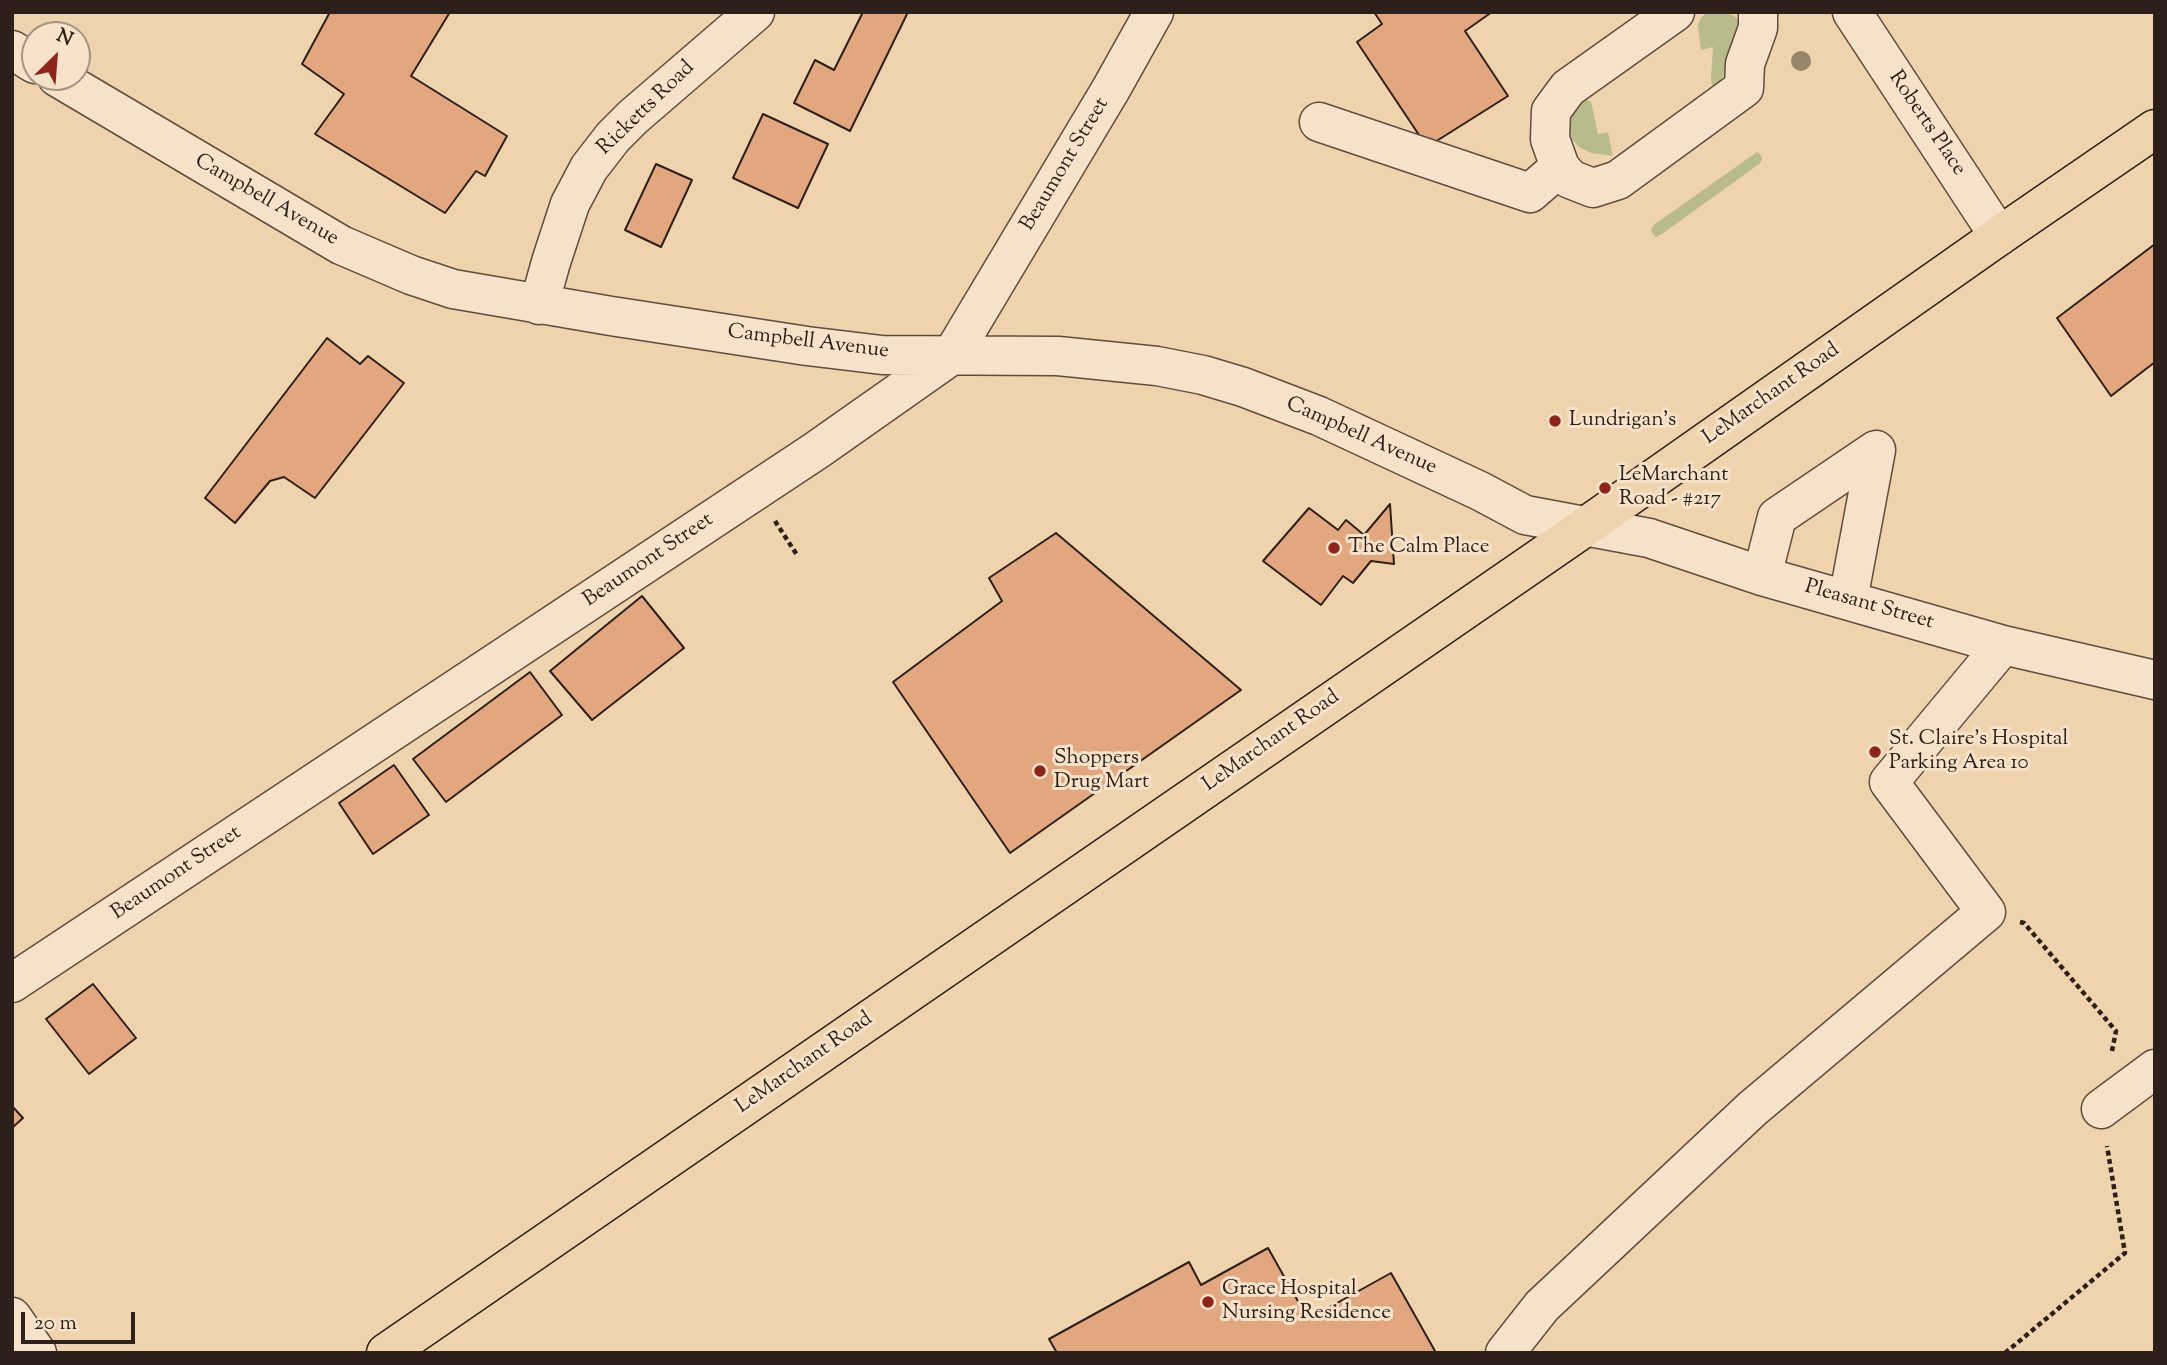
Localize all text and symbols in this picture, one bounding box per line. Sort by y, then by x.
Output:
north arrow [21,21,91,91]
text: N [52,23,77,54]
street label: Ricketts Road [593,56,701,162]
street label: Roberts Place [1882,67,1970,181]
street label: Beaumont Street [1016,94,1116,236]
street label: Campbell Avenue [189,149,343,253]
street label: Campbell Avenue [726,321,890,365]
street label: LeMarchant Road [1699,338,1845,452]
street label: Campbell Avenue [1282,392,1440,482]
place label: Lundrigan's [1569,408,1676,434]
marker: Lundrigan's [1547,413,1563,429]
place label: LeMarchant Road - #217 [1619,463,1728,513]
marker: LeMarchant Road - #217 [1597,480,1613,496]
street label: Beaumont Street [579,508,719,614]
place label: The Calm Place [1348,535,1490,561]
marker: The Calm Place [1326,540,1342,556]
street label: Pleasant Street [1802,576,1936,636]
street label: LeMarchant Road [1199,685,1345,799]
place label: St. Claire's Hospital Parking Area 10 [1889,727,2068,777]
marker: St. Claire's Hospital Parking Area 10 [1867,744,1883,760]
place label: Shoppers Drug Mart [1054,746,1149,796]
marker: Shoppers Drug Mart [1032,763,1048,779]
street label: Beaumont Street [107,821,247,927]
street label: LeMarchant Road [732,1007,878,1121]
place label: Grace Hospital Nursing Residence [1222,1277,1391,1327]
marker: Grace Hospital Nursing Residence [1200,1294,1216,1310]
scale bar [24,1298,138,1342]
text: 20 m [34,1309,77,1339]

